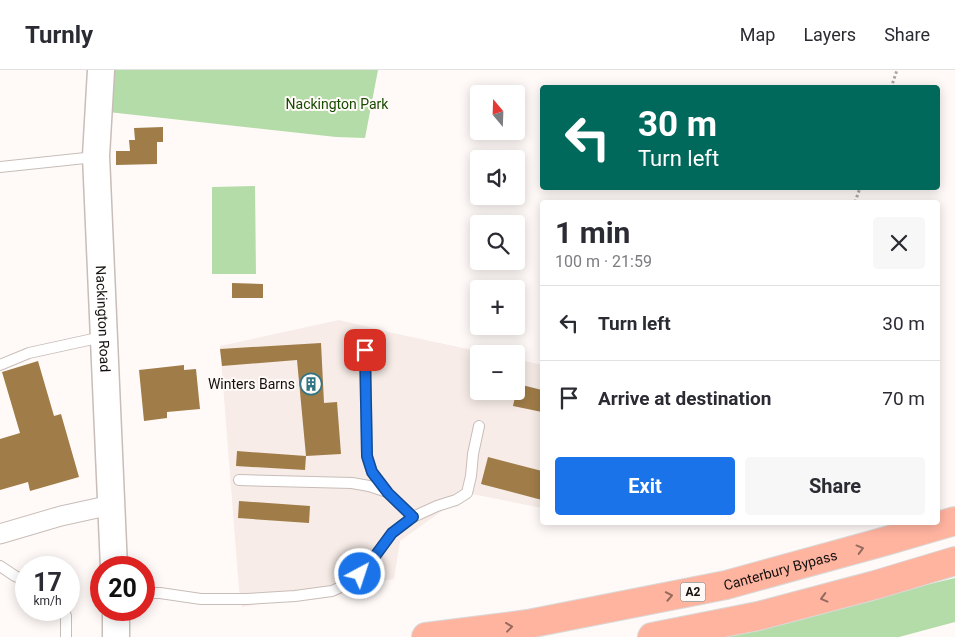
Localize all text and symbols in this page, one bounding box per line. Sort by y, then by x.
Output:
text: Turnly [25,21,93,49]
text: Map [740,24,775,45]
text: Layers [803,24,856,45]
text: Share [884,24,930,45]
north arrow [470,85,525,140]
map controls [470,85,525,400]
park label: Nackington Park [286,96,389,112]
text: 30 m [638,104,717,145]
icon: left [555,105,620,170]
text: Turn left [638,146,719,171]
button: sound [470,150,525,205]
button: search [470,215,525,270]
text: 1 min [555,215,630,250]
button: close [873,217,925,269]
text: 100 m · 21:59 [555,252,652,271]
street label: Nackington Road [93,265,113,372]
button: + [470,280,525,335]
icon: left [555,309,583,337]
text: Turn left [598,312,671,335]
text: 30 m [882,312,925,335]
pin [344,329,386,371]
icon: arrive [351,336,379,364]
button: − [470,345,525,400]
building icon: Winters Barns [299,372,323,396]
place label: Winters Barns [208,376,295,392]
icon: arrive [555,384,583,412]
text: Arrive at destination [598,387,771,410]
text: 70 m [882,387,925,410]
button: Exit [555,457,735,515]
button: Share [745,457,925,515]
one-way arrow [856,544,864,554]
position arrow [333,547,385,599]
street label: Canterbury Bypass [722,547,839,593]
speed limit sign: 20 [90,556,155,621]
text: 17 [33,568,62,597]
road number: A2 [680,582,706,602]
one-way arrow [665,592,673,602]
one-way arrow [819,592,828,603]
text: km/h [33,594,62,608]
one-way arrow [506,622,514,633]

